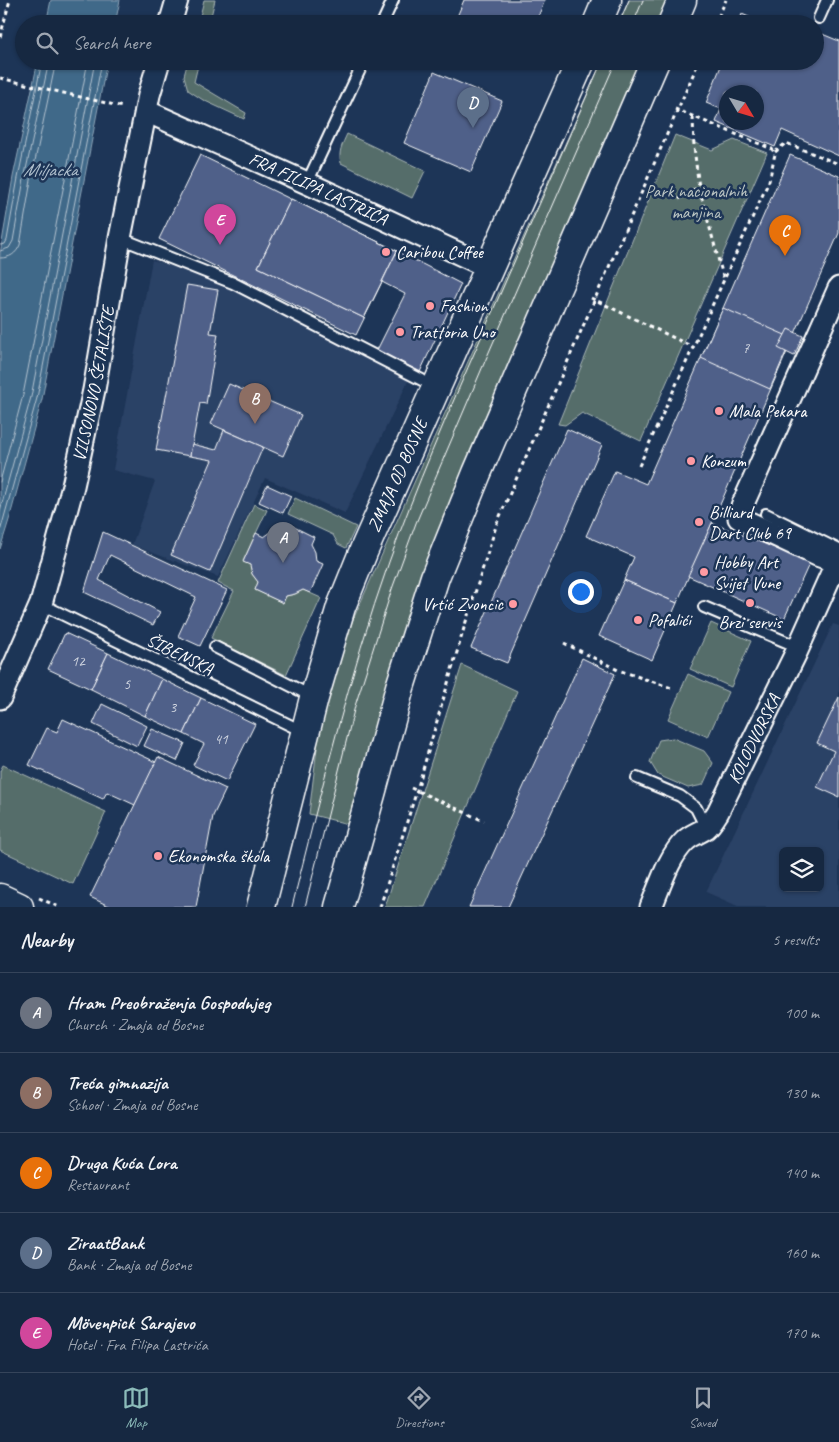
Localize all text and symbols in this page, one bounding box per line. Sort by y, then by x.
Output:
search box [15,15,824,70]
icon: search [33,29,61,57]
text: Search here [73,31,150,55]
north arrow [719,85,764,130]
pin: D [457,87,489,128]
street label: FRA FILIPA LASTRIĆA [246,148,392,230]
water label: Miljacka [23,158,79,182]
park label: Park nacionalnih manjina [645,180,748,223]
pin: E [204,204,236,245]
pin: C [769,215,801,256]
place label: Caribou Coffee [396,241,484,263]
marker: Caribou Coffee [380,246,392,258]
place label: Fashion [440,295,489,317]
marker: Fashion [424,300,436,312]
street label: VILSONOVO ŠETALIŠTE [68,302,120,463]
place label: Trattoria Uno [410,321,496,343]
marker: Trattoria Uno [394,326,406,338]
house number: 7 [743,339,751,358]
pin: B [239,383,271,424]
place label: Mala Pekara [729,400,808,422]
marker: Mala Pekara [713,405,725,417]
street label: ZMAJA OD BOSNE [363,413,433,535]
place label: Konzum [701,450,747,472]
marker: Konzum [685,455,697,467]
place label: Billiard Dart Club 69 [709,501,793,544]
marker: Billiard Dart Club 69 [693,516,705,528]
pin: A [267,522,299,563]
place label: Hobby Art Svijet Vune [714,551,781,594]
marker: Hobby Art Svijet Vune [698,566,710,578]
your location [568,579,594,605]
place label: Vrtić Zvoncic [422,593,505,615]
marker: Brzi servis [744,597,756,609]
marker: Vrtić Zvoncic [507,598,519,610]
place label: Pofalići [648,609,693,631]
place label: Brzi servis [718,611,783,633]
marker: Pofalići [632,614,644,626]
street label: ŠIBENSKA [143,628,218,680]
house number: 12 [71,652,86,671]
house number: 5 [124,675,132,694]
street label: KOLODVORSKA [723,690,785,787]
house number: 3 [170,698,178,717]
house number: 41 [214,730,229,749]
place label: Ekonomska škola [168,845,271,867]
map controls [779,847,824,892]
button: layers [779,847,824,892]
marker: Ekonomska škola [152,850,164,862]
text: Nearby [20,927,73,953]
text: 5 results [772,930,819,950]
text: Hram Preobraženja Gospodnjeg [67,991,270,1015]
text: A [32,1003,40,1023]
text: 100 m [785,1003,819,1023]
text: Church · Zmaja od Bosne [67,1015,203,1035]
text: Treća gimnazija [67,1071,168,1095]
text: B [32,1083,40,1103]
text: 130 m [785,1083,819,1103]
text: School · Zmaja od Bosne [67,1095,197,1115]
text: Druga Kuća Lora [67,1151,177,1175]
text: C [32,1163,40,1183]
text: 140 m [785,1163,819,1183]
text: Restaurant [67,1175,129,1195]
text: ZiraatBank [67,1231,144,1255]
text: D [31,1243,41,1263]
text: 160 m [785,1243,819,1263]
text: Bank · Zmaja od Bosne [67,1255,191,1275]
text: Mövenpick Sarajevo [67,1311,195,1335]
text: E [32,1323,40,1343]
text: 170 m [785,1323,819,1343]
text: Hotel · Fra Filipa Lastrića [67,1335,208,1355]
tab: Map [122,1384,150,1431]
tab: Directions [395,1384,444,1431]
tab: Saved [689,1384,717,1431]

